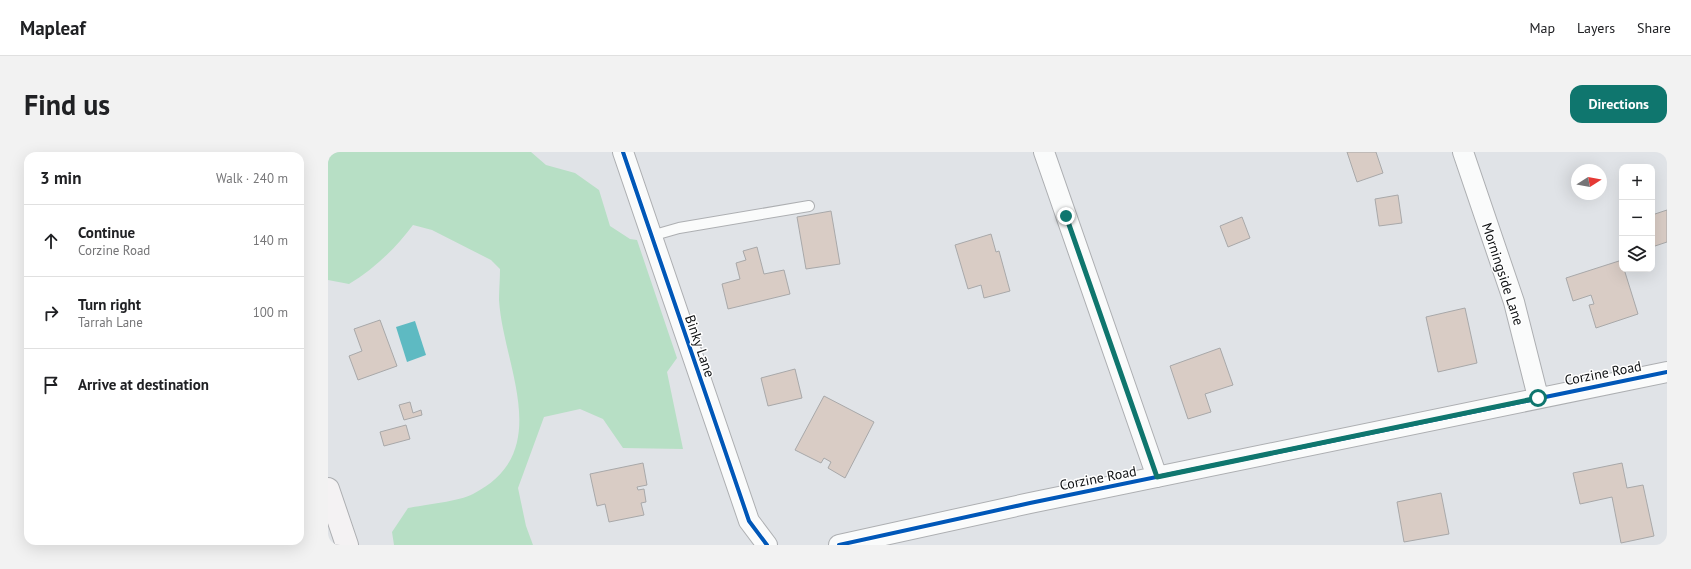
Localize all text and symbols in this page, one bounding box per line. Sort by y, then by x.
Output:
text: Mapleaf [20,16,86,40]
text: Map [1529,19,1555,37]
text: Layers [1577,19,1615,37]
text: Share [1637,19,1671,37]
button: Directions [1570,85,1667,123]
text: Find us [24,86,110,123]
north arrow [1571,164,1607,200]
map controls [1619,164,1655,272]
button: + [1619,164,1655,200]
text: 3 min [40,167,81,189]
text: Walk · 240 m [216,170,288,187]
button: − [1619,200,1655,236]
route end [1057,207,1075,225]
street label: Morningside Lane [1478,221,1528,327]
text: Continue [78,223,135,242]
icon: ahead [40,230,62,252]
text: 140 m [253,232,288,249]
button: layers [1619,236,1655,272]
text: Corzine Road [78,242,150,259]
text: Turn right [78,295,141,314]
icon: right [40,302,62,324]
text: 100 m [253,304,288,321]
street label: Binky Lane [681,313,719,379]
text: Tarrah Lane [78,314,143,331]
street label: Corzine Road [1563,357,1643,389]
icon: arrive [40,374,62,396]
text: Arrive at destination [78,375,209,394]
route start [1529,389,1547,407]
street label: Corzine Road [1058,462,1138,494]

